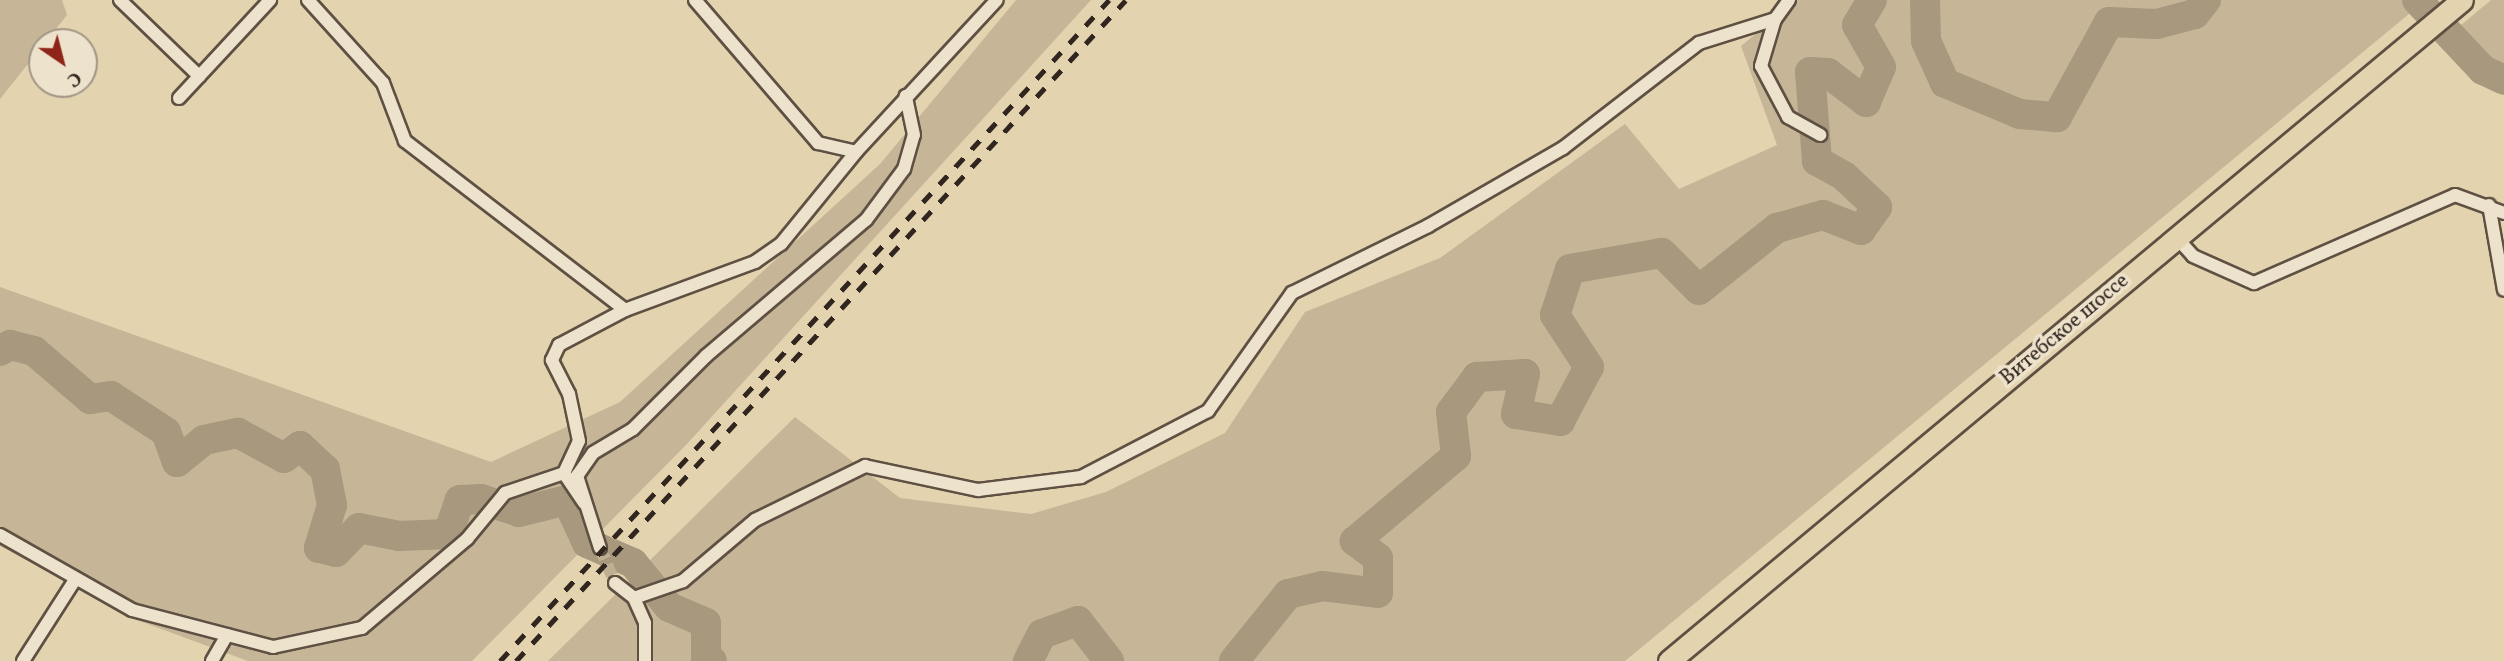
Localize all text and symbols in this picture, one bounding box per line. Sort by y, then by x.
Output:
north arrow [28,28,98,98]
text: С [61,64,86,93]
street label: Витебское шоссе [1996,269,2134,391]

